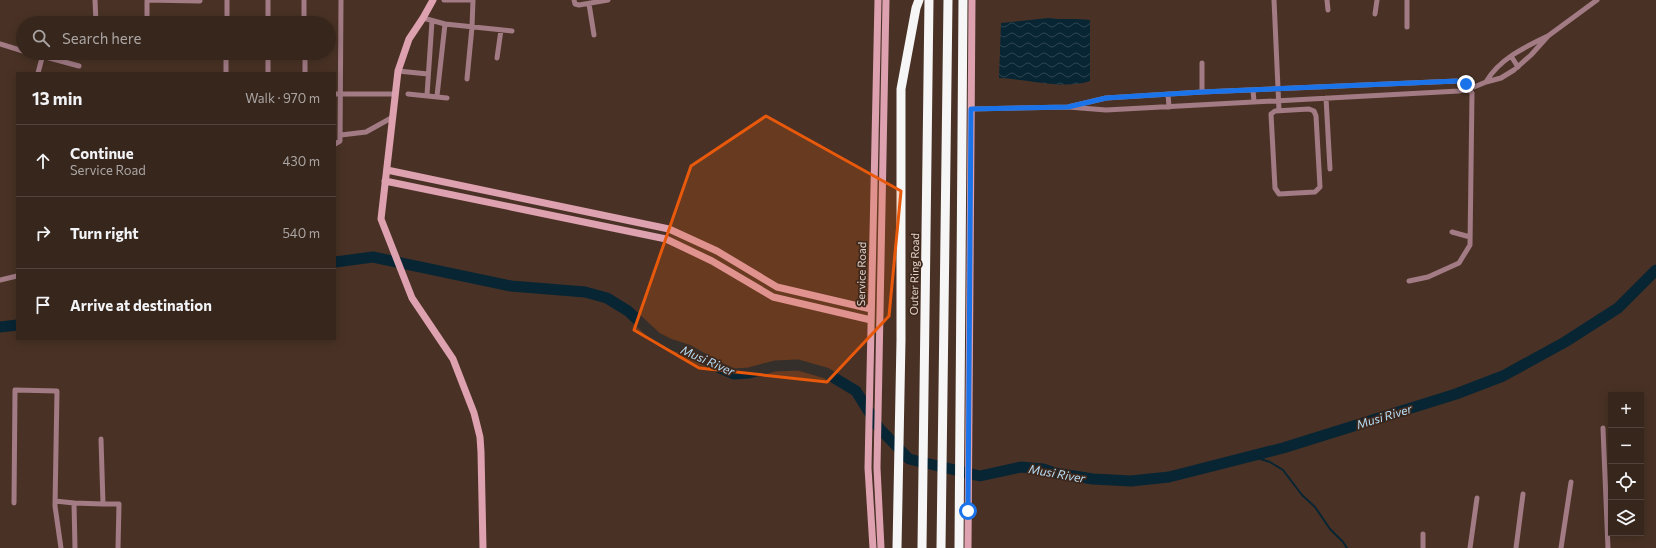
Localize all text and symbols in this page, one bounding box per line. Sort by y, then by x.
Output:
search box [16,16,336,60]
icon: search [30,27,52,49]
text: Search here [62,29,141,47]
route end [1457,75,1475,93]
text: 13 min [32,88,82,109]
text: Walk · 970 m [245,90,320,106]
text: Continue [70,144,134,162]
icon: ahead [32,150,54,172]
text: 430 m [282,153,320,169]
text: Service Road [70,162,146,178]
icon: right [32,222,54,244]
text: Turn right [70,224,139,242]
text: 540 m [282,225,320,241]
street label: Outer Ring Road [907,233,921,315]
street label: Service Road [854,242,868,306]
icon: arrive [32,294,54,316]
text: Arrive at destination [70,296,212,314]
water label: Musi River [679,342,738,379]
map controls [1608,392,1644,536]
button: + [1608,392,1644,428]
water label: Musi River [1355,401,1415,431]
button: − [1608,428,1644,464]
water label: Musi River [1028,461,1088,485]
button: locate [1608,464,1644,500]
button: layers [1608,500,1644,536]
route start [959,502,977,520]

